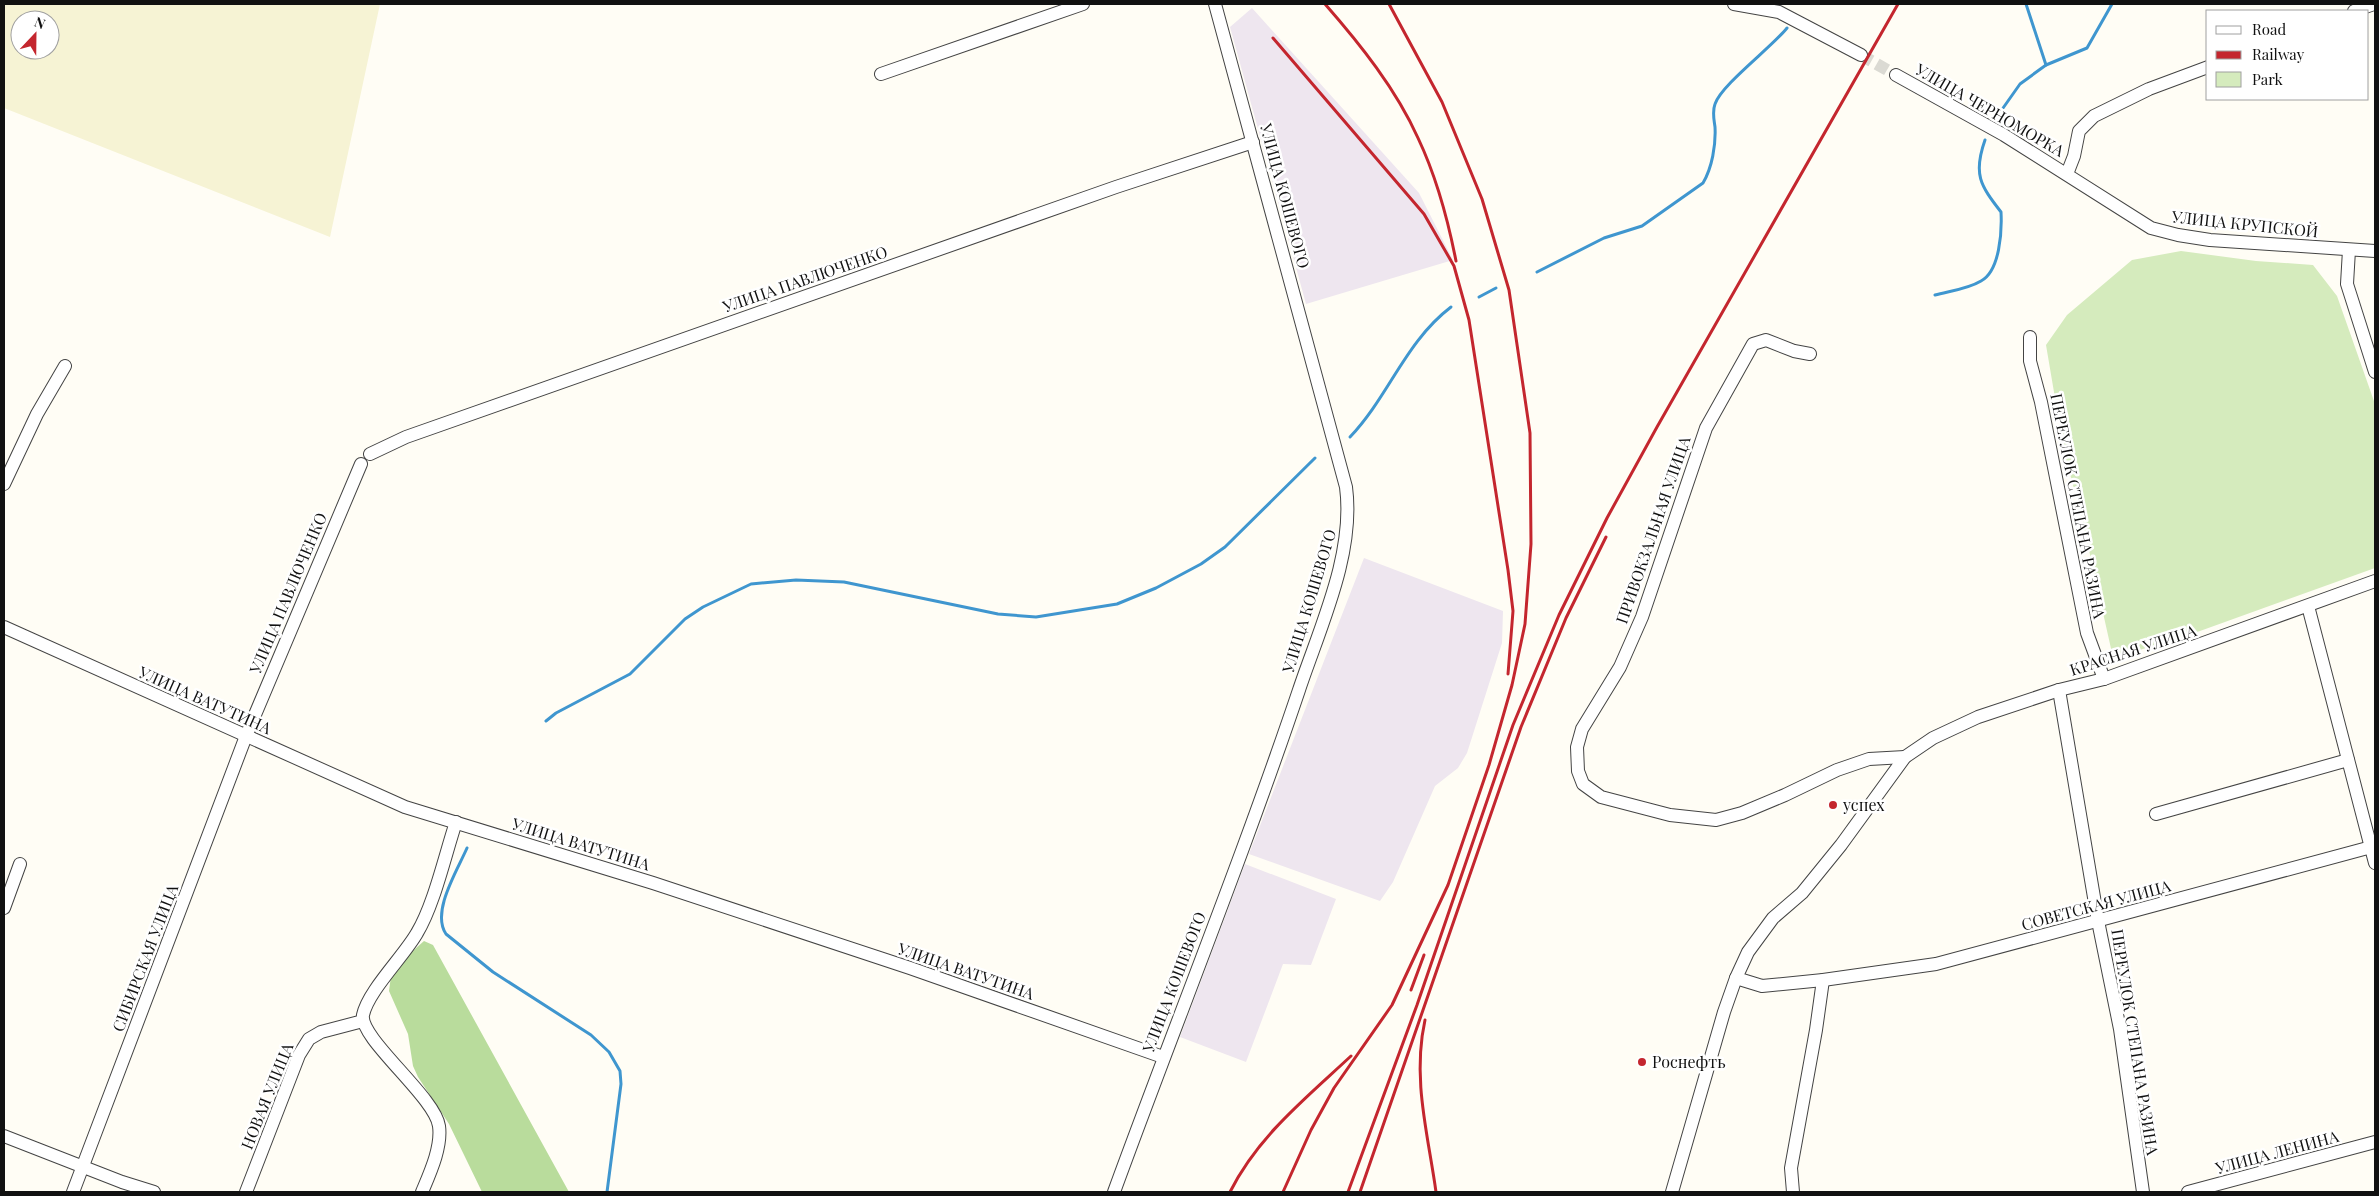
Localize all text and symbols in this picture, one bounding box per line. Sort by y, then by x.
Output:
north arrow [10,10,60,60]
legend [2206,10,2369,100]
text: N [32,12,48,33]
text: Road [2252,19,2286,39]
text: Railway [2252,44,2305,64]
street label: УЛИЦА ЧЕРНОМОРКА [1911,58,2069,161]
text: Park [2252,69,2284,89]
street label: УЛИЦА КОШЕВОГО [1256,120,1315,271]
street label: УЛИЦА КРУПСКОЙ [2170,205,2319,242]
street label: УЛИЦА ПАВЛЮЧЕНКО [719,240,890,317]
street label: ПЕРЕУЛОК СТЕПАНА РАЗИНА [2046,392,2111,621]
street label: ПРИВОКЗАЛЬНАЯ УЛИЦА [1611,432,1695,626]
street label: УЛИЦА ПАВЛЮЧЕНКО [244,509,331,677]
street label: УЛИЦА КОШЕВОГО [1276,526,1340,676]
street label: КРАСНАЯ УЛИЦА [2067,619,2200,680]
street label: УЛИЦА ВАТУТИНА [135,660,276,739]
place label: успех [1842,794,1885,815]
marker: успех [1827,799,1839,811]
street label: УЛИЦА ВАТУТИНА [509,812,653,875]
street label: СОВЕТСКАЯ УЛИЦА [2019,874,2174,935]
street label: СИБИРСКАЯ УЛИЦА [107,880,183,1034]
street label: УЛИЦА КОШЕВОГО [1137,908,1210,1056]
street label: ПЕРЕУЛОК СТЕПАНА РАЗИНА [2107,927,2164,1157]
street label: УЛИЦА ВАТУТИНА [894,937,1038,1004]
street label: НОВАЯ УЛИЦА [236,1039,298,1152]
place label: Роснефть [1652,1051,1726,1072]
marker: Роснефть [1636,1056,1648,1068]
street label: УЛИЦА ЛЕНИНА [2212,1125,2342,1178]

